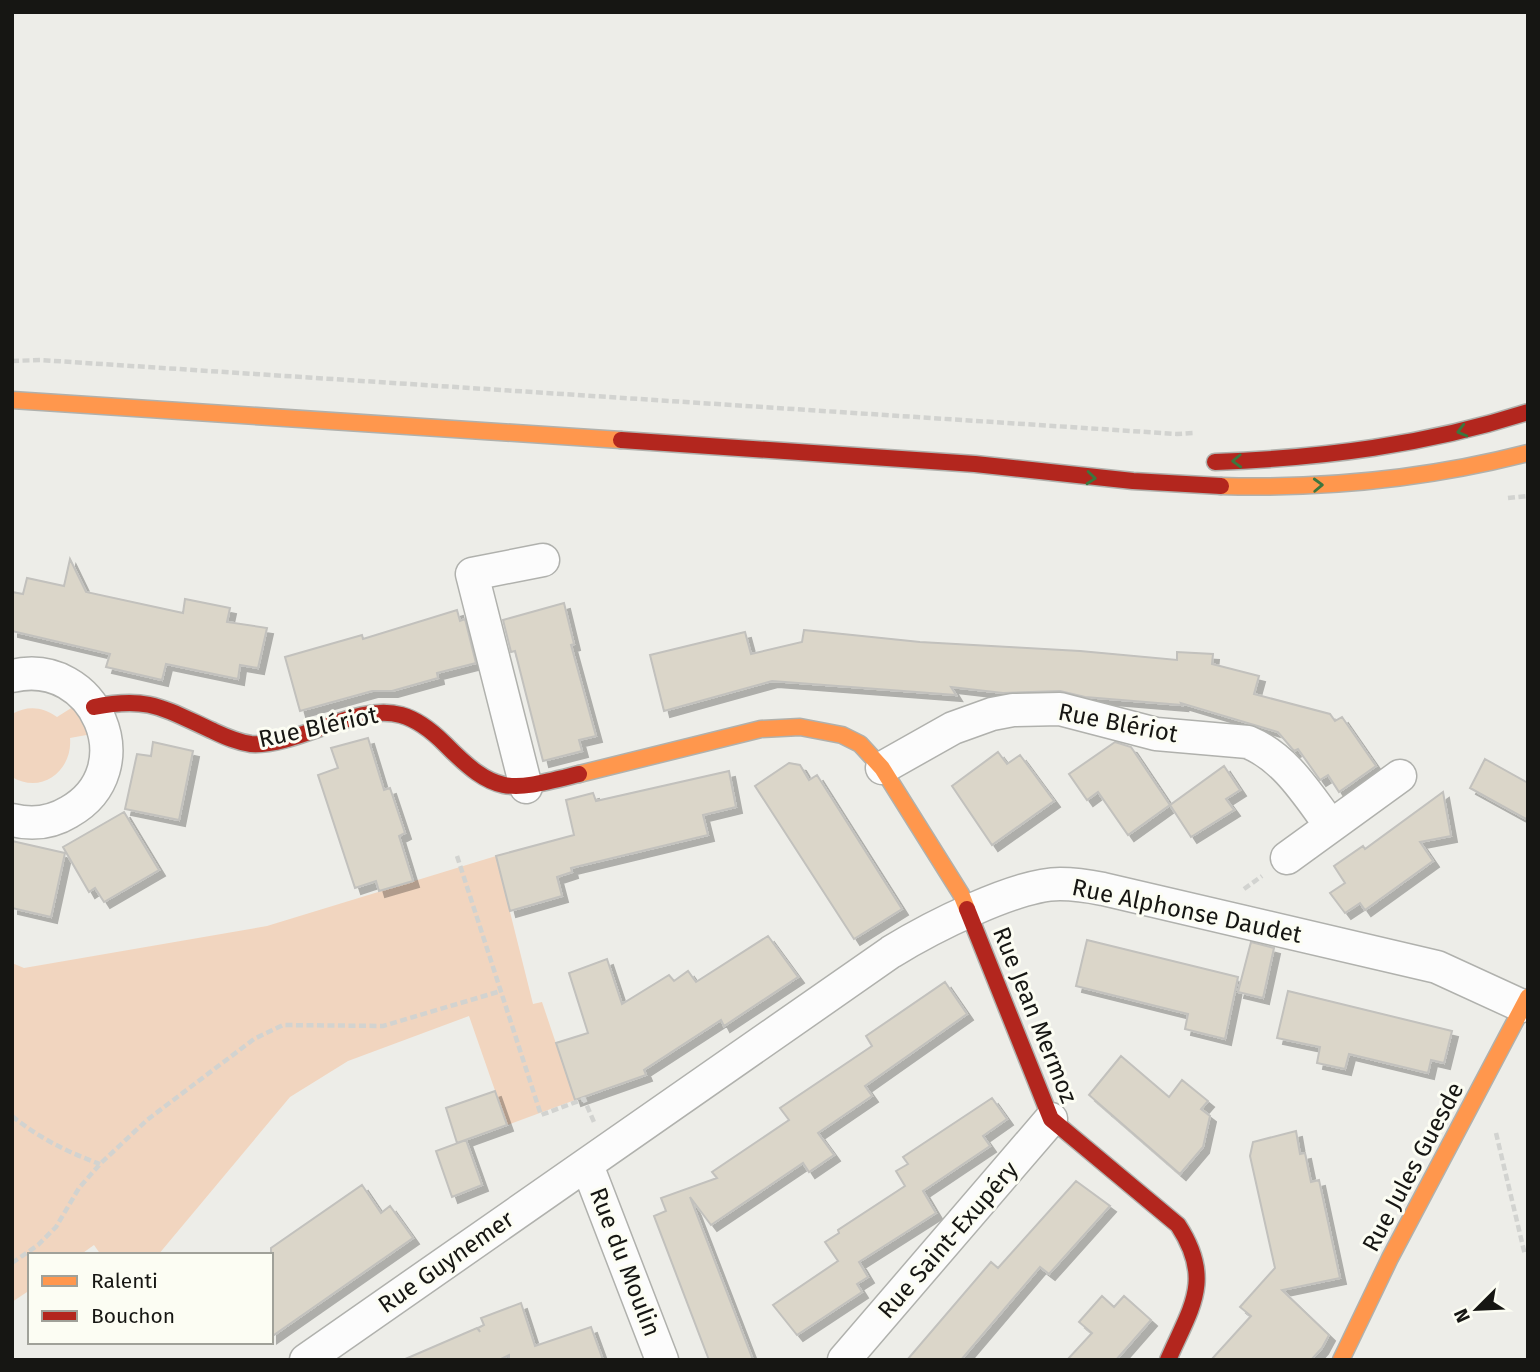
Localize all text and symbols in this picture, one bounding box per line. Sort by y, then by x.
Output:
one-way arrow [1456,423,1468,438]
one-way arrow [1231,454,1242,469]
one-way arrow [1086,470,1097,485]
one-way arrow [1313,478,1324,493]
street label: Rue Blériot [1056,698,1180,748]
street label: Rue Blériot [256,701,381,753]
street label: Rue Alphonse Daudet [1070,873,1305,949]
street label: Rue Jean Mermoz [987,923,1083,1107]
street label: Rue Jules Guesde [1357,1078,1469,1256]
street label: Rue Saint-Exupéry [872,1156,1024,1324]
street label: Rue du Moulin [584,1184,666,1340]
street label: Rue Guynemer [373,1205,520,1319]
legend [28,1253,273,1344]
text: Ralenti [91,1268,158,1294]
north arrow [1442,1274,1512,1344]
text: Bouchon [91,1303,175,1329]
text: N [1449,1305,1475,1326]

